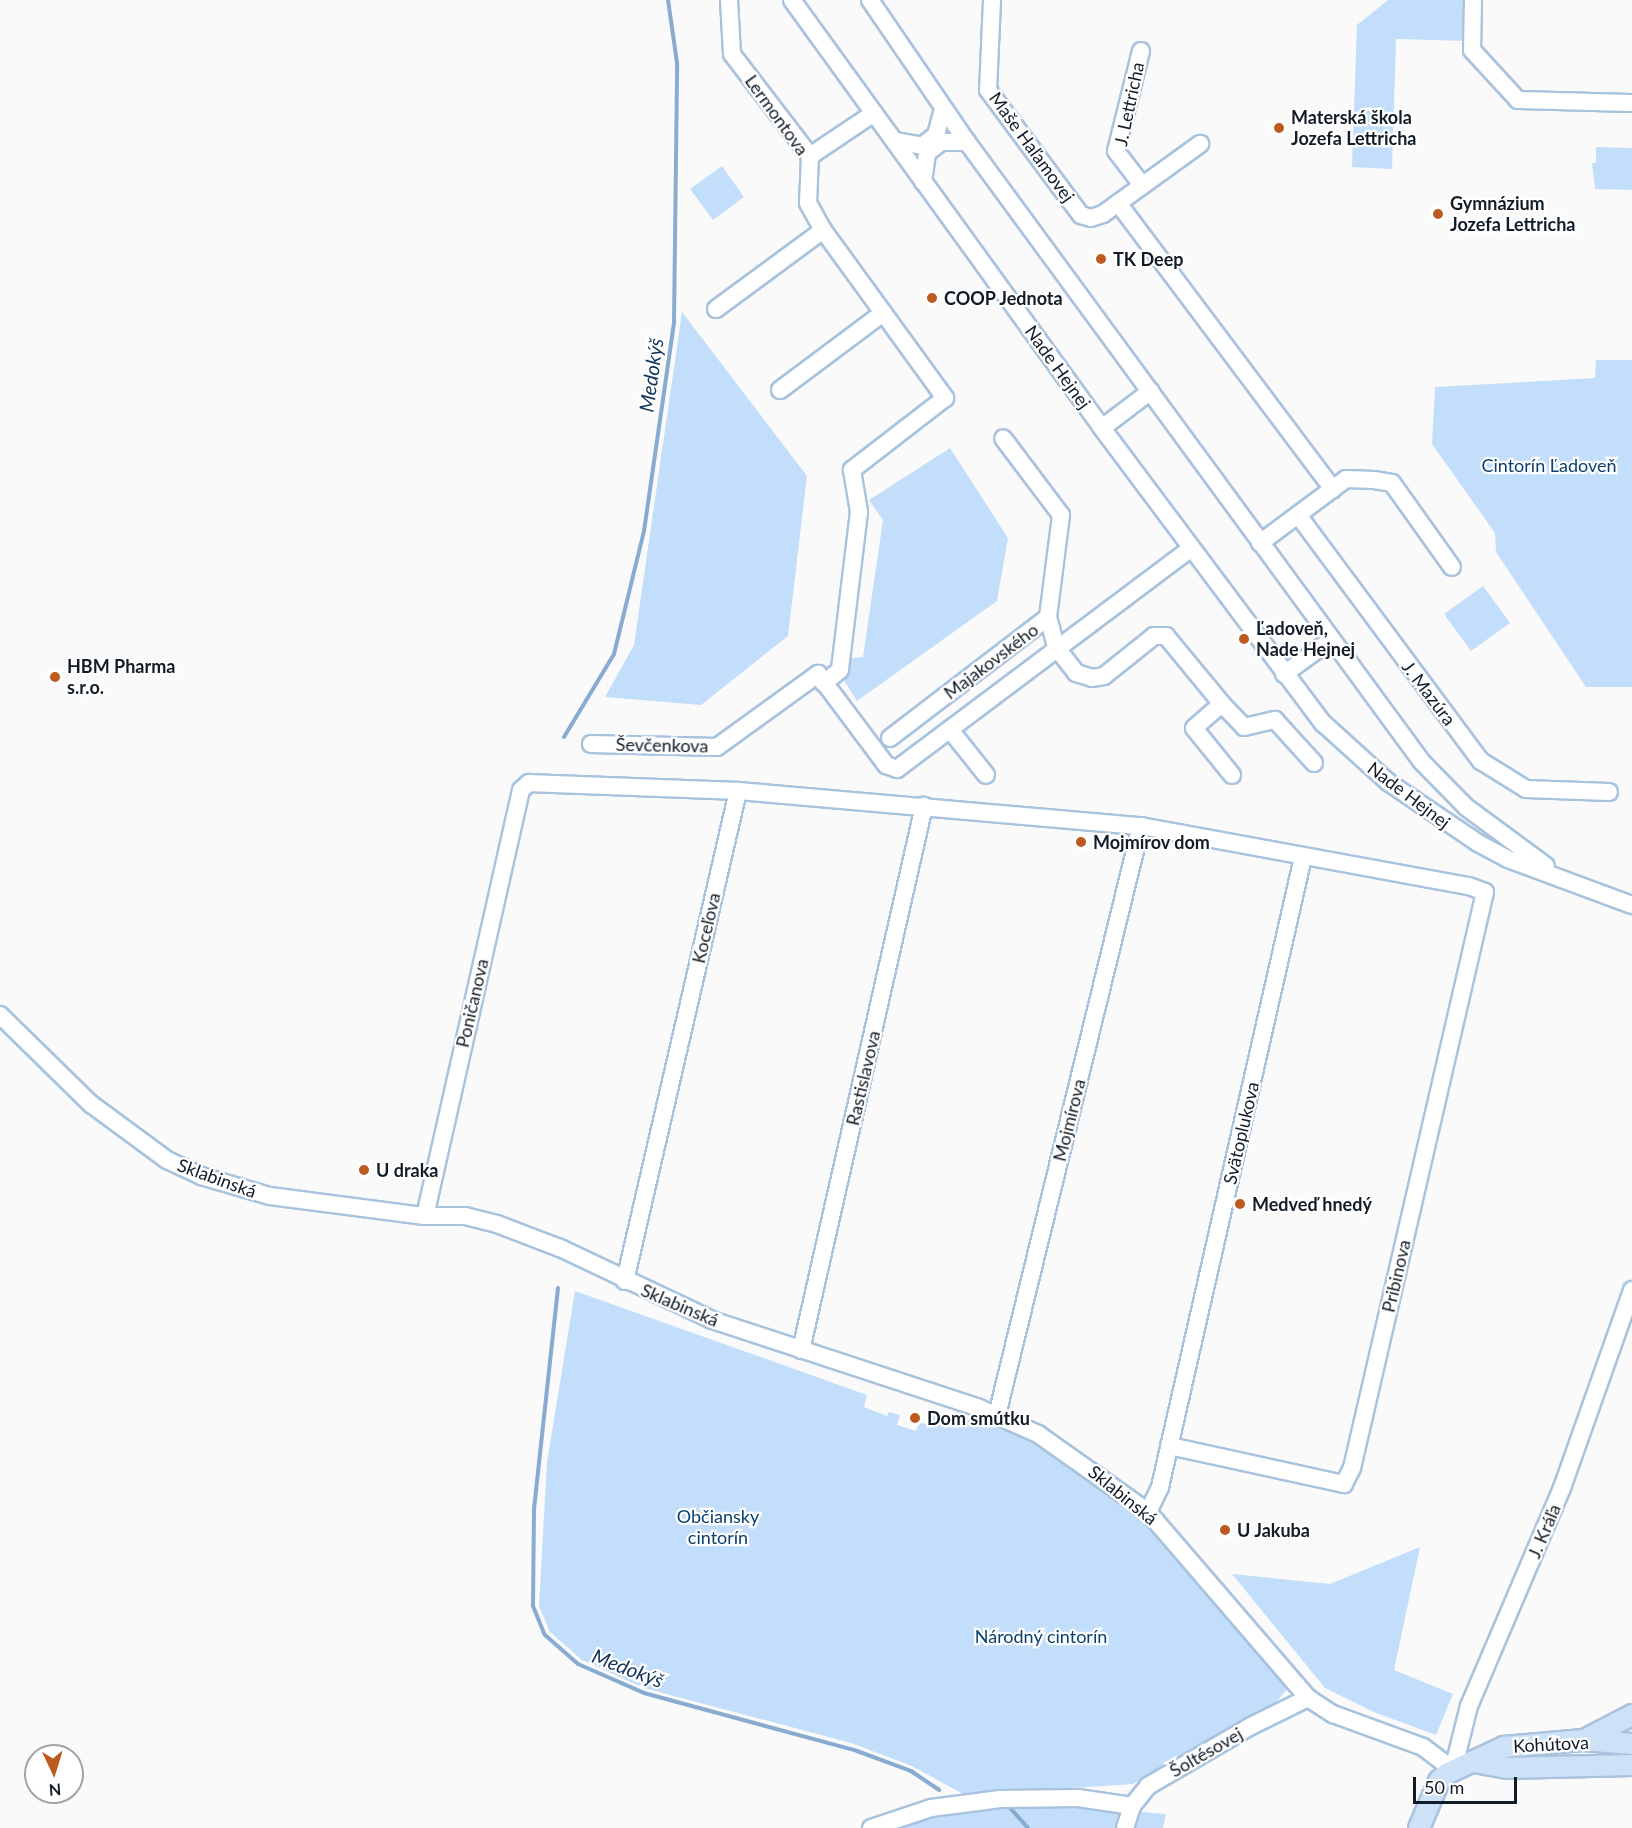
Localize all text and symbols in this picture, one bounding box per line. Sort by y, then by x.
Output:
street label: J. Lettricha [1110,60,1148,148]
street label: Lermontova [741,71,813,159]
street label: Maše Haľamovej [985,88,1079,206]
place label: Materská škola Jozefa Lettricha [1291,107,1416,150]
marker: Materská škola Jozefa Lettricha [1272,121,1286,135]
place label: Gymnázium Jozefa Lettricha [1450,193,1575,236]
marker: Gymnázium Jozefa Lettricha [1431,207,1445,221]
place label: TK Deep [1113,248,1184,270]
marker: TK Deep [1094,252,1108,266]
place label: COOP Jednota [944,287,1064,309]
marker: COOP Jednota [925,291,939,305]
street label: Nade Hejnej [1021,321,1095,413]
water label: Medokýš [634,337,668,413]
park label: Cintorín Ľadoveň [1481,454,1617,476]
place label: Ľadoveň, Nade Hejnej [1256,618,1355,660]
street label: Majakovského [940,619,1042,703]
marker: Ľadoveň, Nade Hejnej [1237,632,1251,646]
place label: HBM Pharma s.r.o. [67,656,175,698]
street label: J. Mazúra [1398,656,1460,730]
marker: HBM Pharma s.r.o. [48,670,62,684]
street label: Ševčenkova [615,733,709,757]
street label: Nade Hejnej [1363,757,1455,833]
place label: Mojmírov dom [1093,831,1210,853]
marker: Mojmírov dom [1074,835,1088,849]
street label: Koceľova [687,891,725,965]
street label: Poničanova [451,956,493,1050]
street label: Rastislavova [842,1028,884,1128]
street label: Mojmírova [1048,1077,1090,1163]
street label: Svätoplukova [1219,1079,1263,1187]
street label: Sklabinská [175,1154,259,1202]
place label: U draka [376,1159,438,1181]
marker: U draka [357,1163,371,1177]
place label: Medveď hnedý [1252,1193,1372,1215]
marker: Medveď hnedý [1233,1197,1247,1211]
street label: Pribinova [1377,1238,1415,1314]
street label: Sklabinská [638,1279,722,1331]
place label: Dom smútku [927,1407,1030,1429]
marker: Dom smútku [908,1411,922,1425]
street label: Sklabinská [1084,1461,1162,1529]
street label: J. Kráľa [1523,1501,1565,1561]
park label: Občiansky cintorín [677,1506,759,1549]
place label: U Jakuba [1237,1519,1310,1541]
marker: U Jakuba [1218,1523,1232,1537]
park label: Národný cintorín [975,1625,1107,1647]
water label: Medokýš [589,1643,667,1693]
street label: Šoltésovej [1166,1722,1246,1782]
street label: Kohútova [1513,1731,1589,1757]
north arrow [24,1744,84,1804]
scale bar [1416,1765,1520,1803]
text: 50 m [1424,1776,1464,1798]
text: N [48,1781,62,1800]

